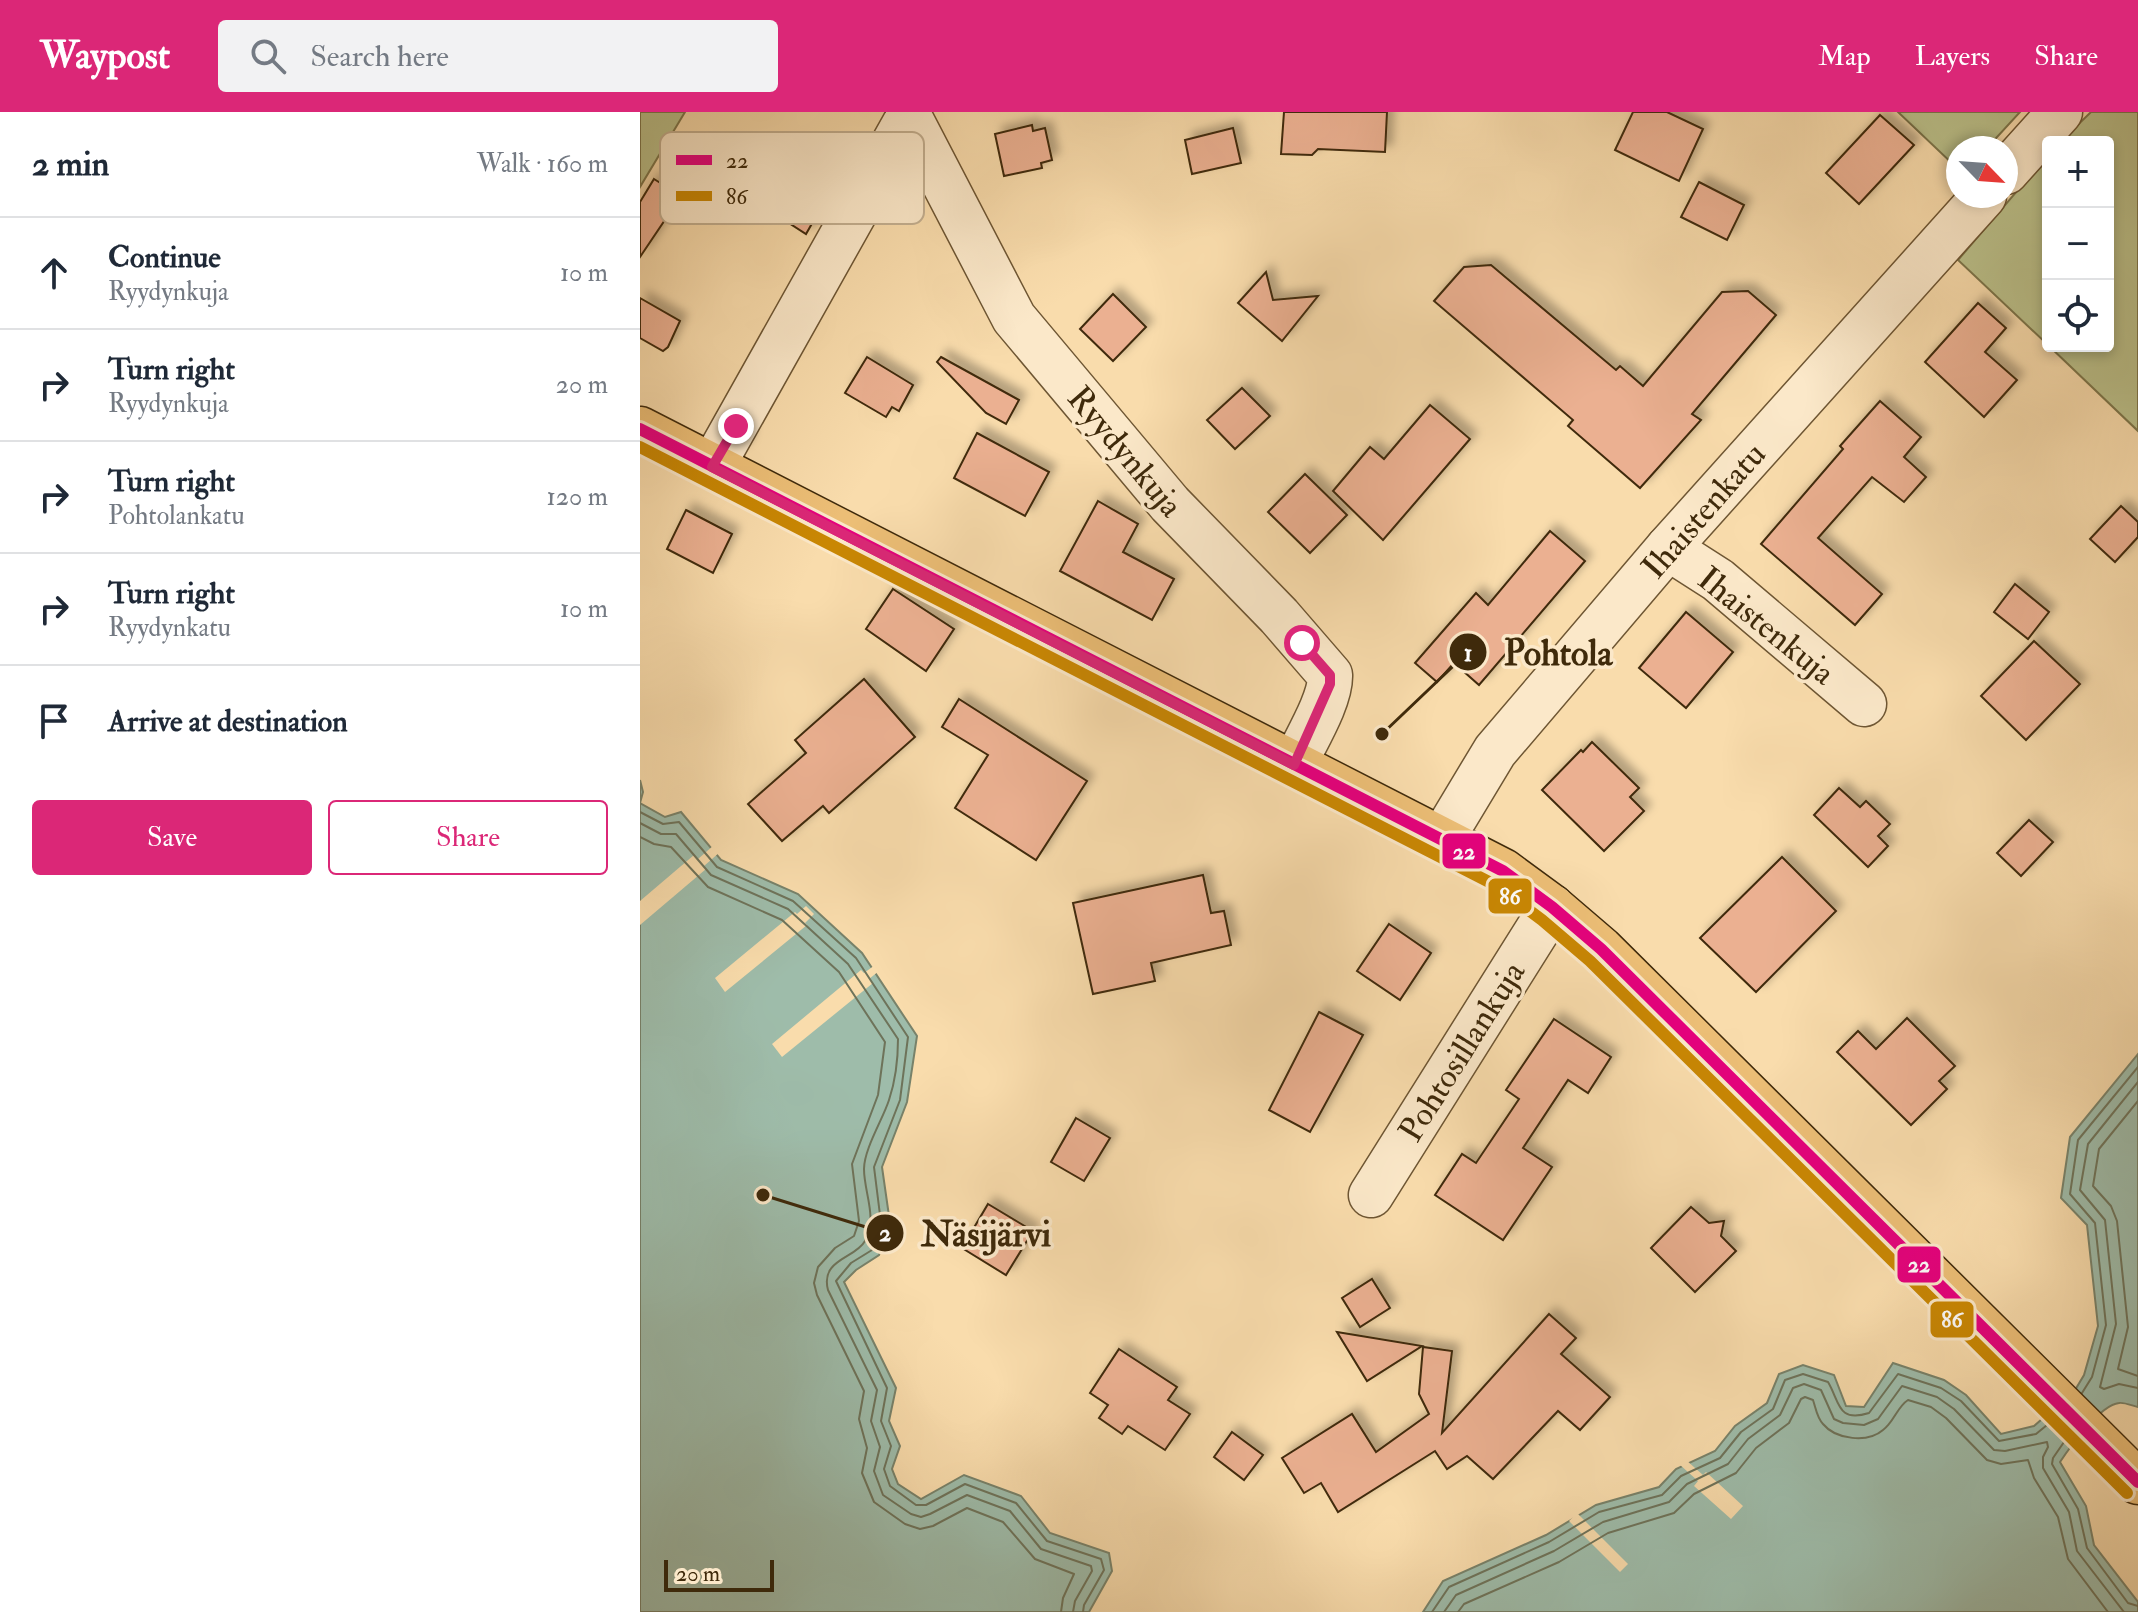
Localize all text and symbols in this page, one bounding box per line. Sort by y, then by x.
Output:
search box [218,20,778,92]
text: Waypost [40,32,170,80]
icon: search [246,34,290,78]
text: Search here [310,38,449,75]
text: Map [1818,39,1871,74]
text: Layers [1915,39,1990,74]
text: Share [2034,39,2098,74]
legend [660,132,924,224]
north arrow [1946,136,2018,208]
map controls [2042,136,2114,352]
button: + [2042,136,2114,208]
text: 2 min [32,143,109,186]
text: 22 [726,147,748,175]
text: Walk · 160 m [477,148,608,180]
text: 86 [726,183,749,211]
button: − [2042,208,2114,280]
text: Continue [108,239,221,276]
icon: ahead [32,251,76,295]
text: 10 m [560,257,608,289]
text: Ryydynkuja [108,276,229,308]
button: locate [2042,280,2114,352]
text: Turn right [108,351,235,388]
icon: right [32,363,76,407]
text: 20 m [556,369,608,401]
street label: Ryydynkuja [1058,378,1193,527]
text: Ryydynkuja [108,388,229,420]
route end [718,408,754,444]
street label: Ihaistenkatu [1633,434,1775,588]
text: Turn right [108,463,235,500]
icon: right [32,475,76,519]
text: 120 m [547,481,608,513]
text: Pohtolankatu [108,500,245,532]
street label: Ihaistenkuja [1689,558,1844,695]
text: Turn right [108,575,235,612]
icon: right [32,587,76,631]
text: 10 m [560,593,608,625]
text: Ryydynkatu [108,612,231,644]
callout: Pohtola [1448,622,1629,682]
route start [1284,625,1320,661]
text: Pohtola [1504,631,1613,676]
text: 1 [1464,638,1472,669]
icon: arrive [32,699,76,743]
text: Arrive at destination [108,703,348,740]
button: Save [32,800,312,875]
button: Share [328,800,608,875]
line badge: 22 [1441,832,1487,870]
text: 22 [1453,838,1475,866]
line badge: 86 [1487,877,1533,915]
text: 86 [1499,883,1523,911]
street label: Pohtosillankuja [1390,953,1535,1150]
callout: Näsijärvi [865,1203,1067,1263]
text: Näsijärvi [920,1212,1051,1257]
text: 2 [879,1218,891,1249]
line badge: 22 [1896,1245,1942,1284]
text: 22 [1908,1251,1930,1279]
line badge: 86 [1929,1300,1975,1339]
text: 86 [1941,1306,1965,1334]
scale bar [664,1556,774,1592]
text: 20 m [676,1560,720,1588]

